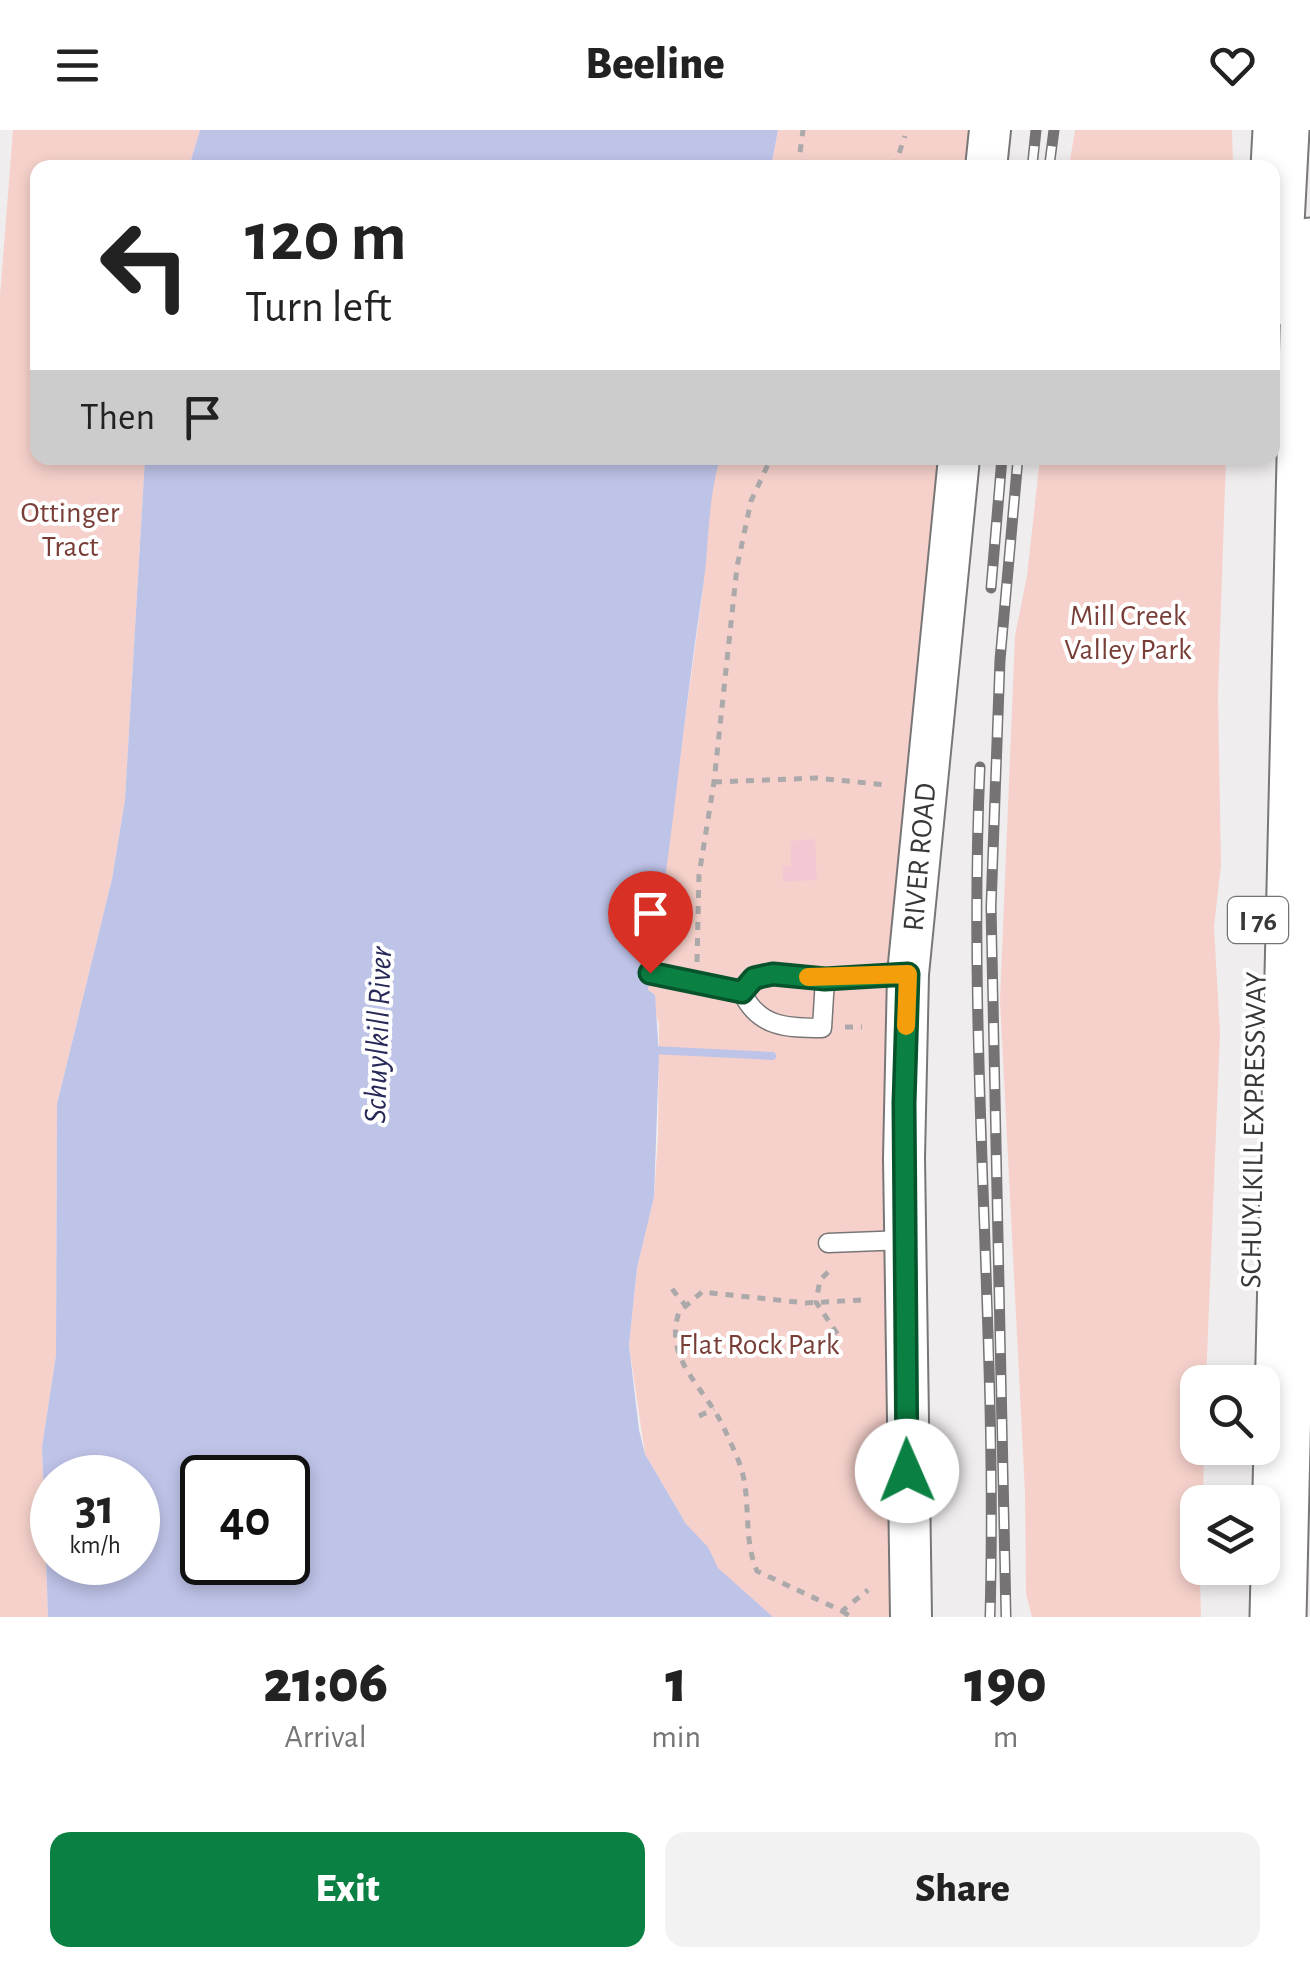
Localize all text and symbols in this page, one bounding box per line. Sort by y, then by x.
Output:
icon: menu [50,38,105,93]
icon: heart [1205,38,1260,93]
text: Beeline [585,42,725,87]
icon: left [80,200,210,330]
text: 120 m [245,203,407,273]
text: Turn left [245,285,392,330]
icon: arrive [175,390,230,445]
text: Then [80,399,155,437]
park label: Ottinger Tract [20,498,120,562]
park label: Mill Creek Valley Park [1064,601,1192,665]
street label: RIVER ROAD [899,782,941,933]
pin [608,871,693,974]
icon: arrive [623,886,678,941]
road number: I 76 [1228,897,1288,943]
water label: Schuylkill River [359,944,397,1124]
street label: SCHUYLKILL EXPRESSWAY [1236,971,1272,1289]
park label: Flat Rock Park [678,1330,840,1360]
map controls [1180,1365,1280,1585]
button: search [1180,1365,1280,1465]
position arrow [855,1419,959,1523]
speed limit sign: 40 [180,1455,310,1585]
text: 31 [75,1483,115,1533]
button: layers [1180,1485,1280,1585]
text: km/h [69,1533,121,1558]
text: 21:06 [263,1653,388,1713]
text: 1 [665,1653,687,1713]
text: 190 [964,1653,1047,1713]
text: Arrival [284,1721,367,1753]
text: min [651,1721,701,1753]
text: m [993,1721,1018,1753]
button: Exit [50,1832,645,1947]
button: Share [665,1832,1260,1947]

